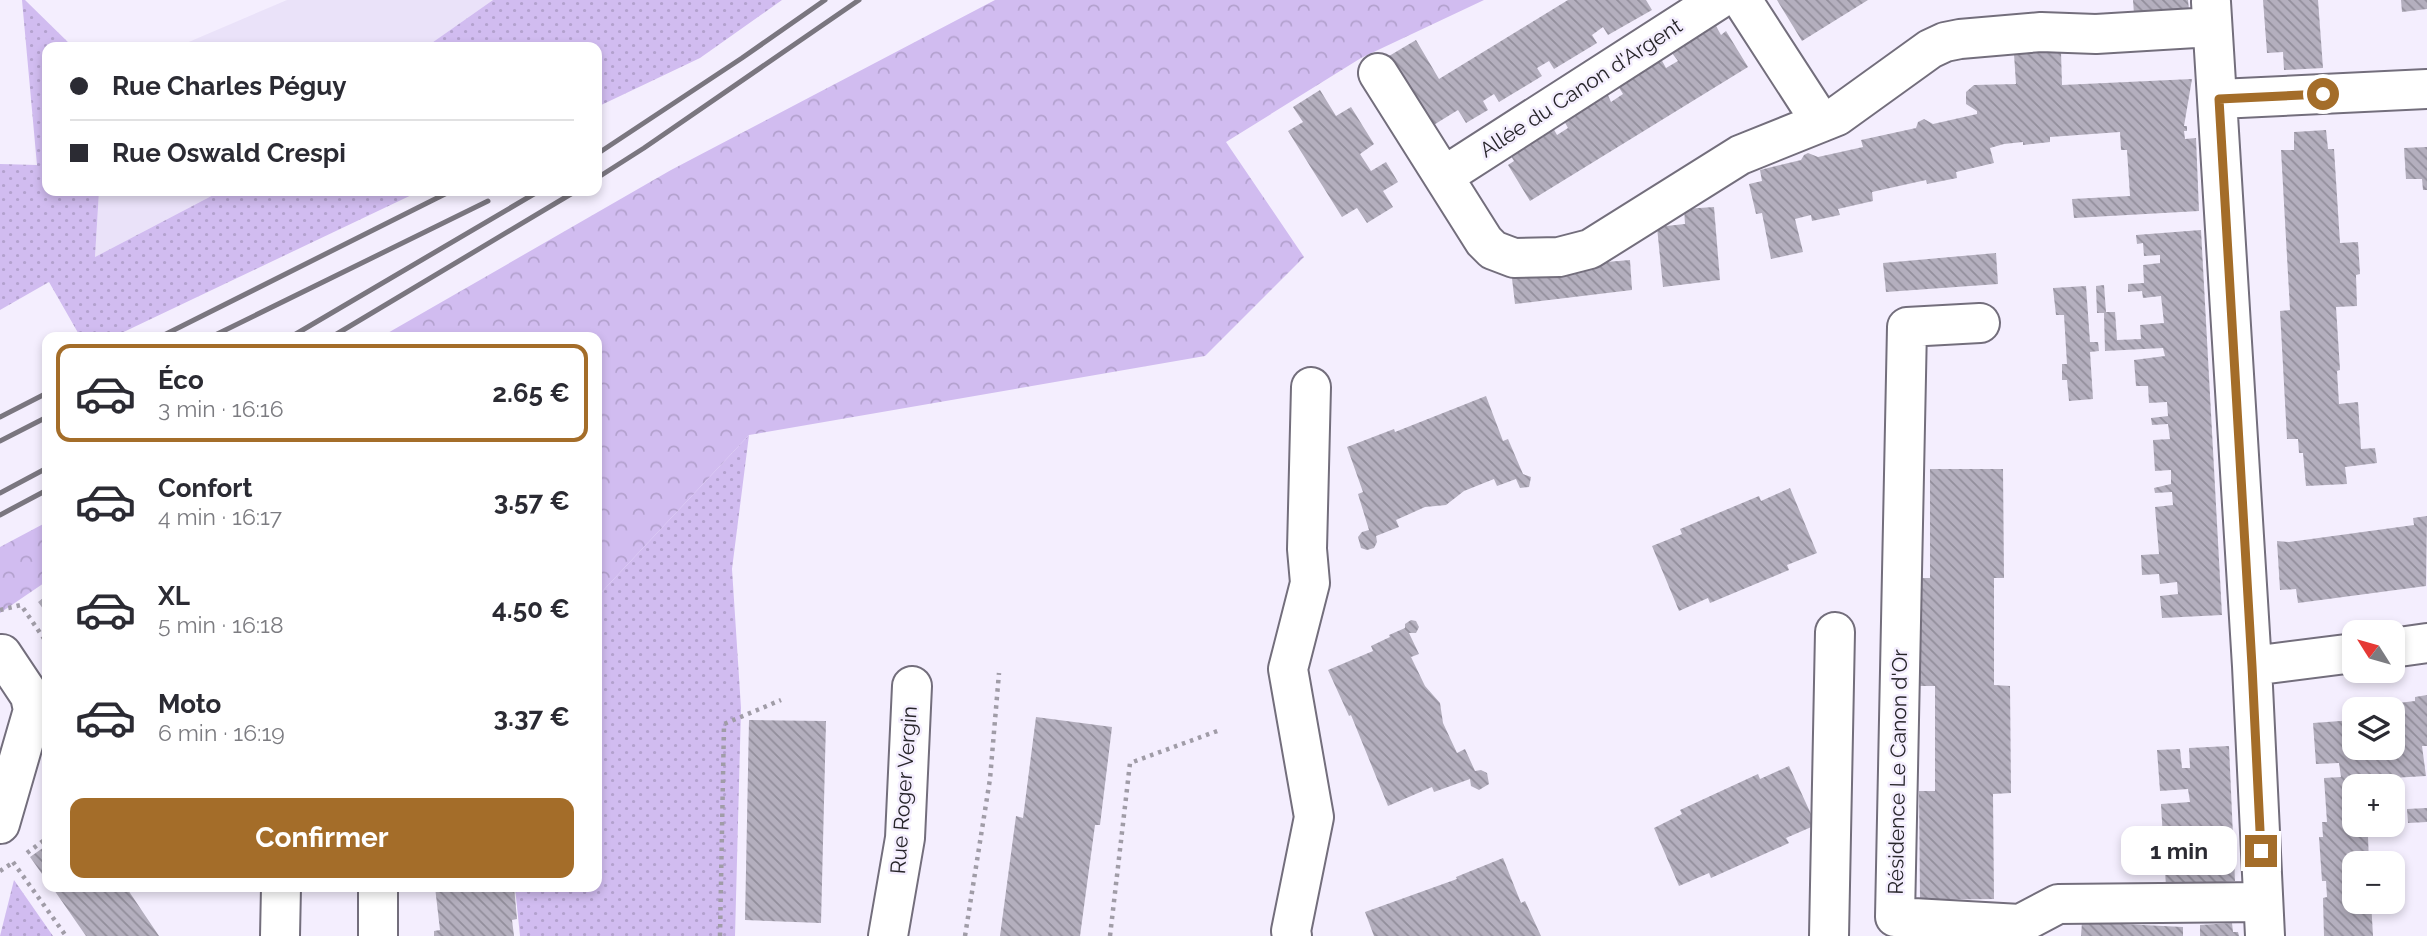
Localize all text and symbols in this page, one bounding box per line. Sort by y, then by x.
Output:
street label: Allée du Canon d'Argent [1475,13,1687,162]
text: Rue Charles Péguy [112,71,347,101]
route start [2307,78,2339,110]
text: Rue Oswald Crespi [112,138,346,168]
icon: car [74,362,137,425]
text: Éco [158,365,204,395]
text: 2.65 € [492,378,570,408]
text: 3 min · 16:16 [158,395,284,422]
icon: car [74,470,137,533]
text: Confort [158,473,252,503]
text: 3.57 € [494,486,570,516]
text: 4 min · 16:17 [158,503,282,530]
icon: car [74,578,137,641]
text: XL [158,581,190,611]
text: 4.50 € [492,594,570,624]
text: 5 min · 16:18 [158,611,284,638]
north arrow [2342,620,2404,682]
map controls [2342,620,2405,914]
street label: Résidence Le Canon d'Or [1883,649,1912,895]
icon: car [74,686,137,749]
text: Moto [158,689,221,719]
button: layers [2342,697,2405,760]
text: 3.37 € [494,702,570,732]
street label: Rue Roger Vergin [885,705,922,875]
text: 6 min · 16:19 [158,719,285,746]
button: + [2342,774,2405,837]
button: Confirmer [70,798,574,878]
callout: 1 min [2121,826,2236,876]
route end [2245,835,2277,867]
text: 1 min [2150,837,2208,864]
button: − [2342,851,2405,914]

